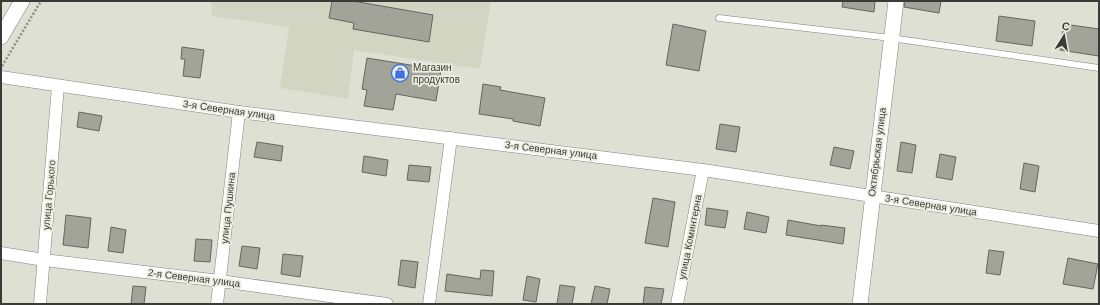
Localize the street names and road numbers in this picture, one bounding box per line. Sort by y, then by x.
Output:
street label: 3-я Северная улица [182,98,276,122]
street label: Октябрьская улица [866,106,888,197]
street label: 3-я Северная улица [504,139,598,161]
street label: улица Горького [40,159,58,231]
street label: улица Пушкина [219,171,237,244]
street label: 3-я Северная улица [884,192,978,218]
street label: улица Коминтерна [676,193,704,280]
street label: 2-я Северная улица [147,267,241,289]

